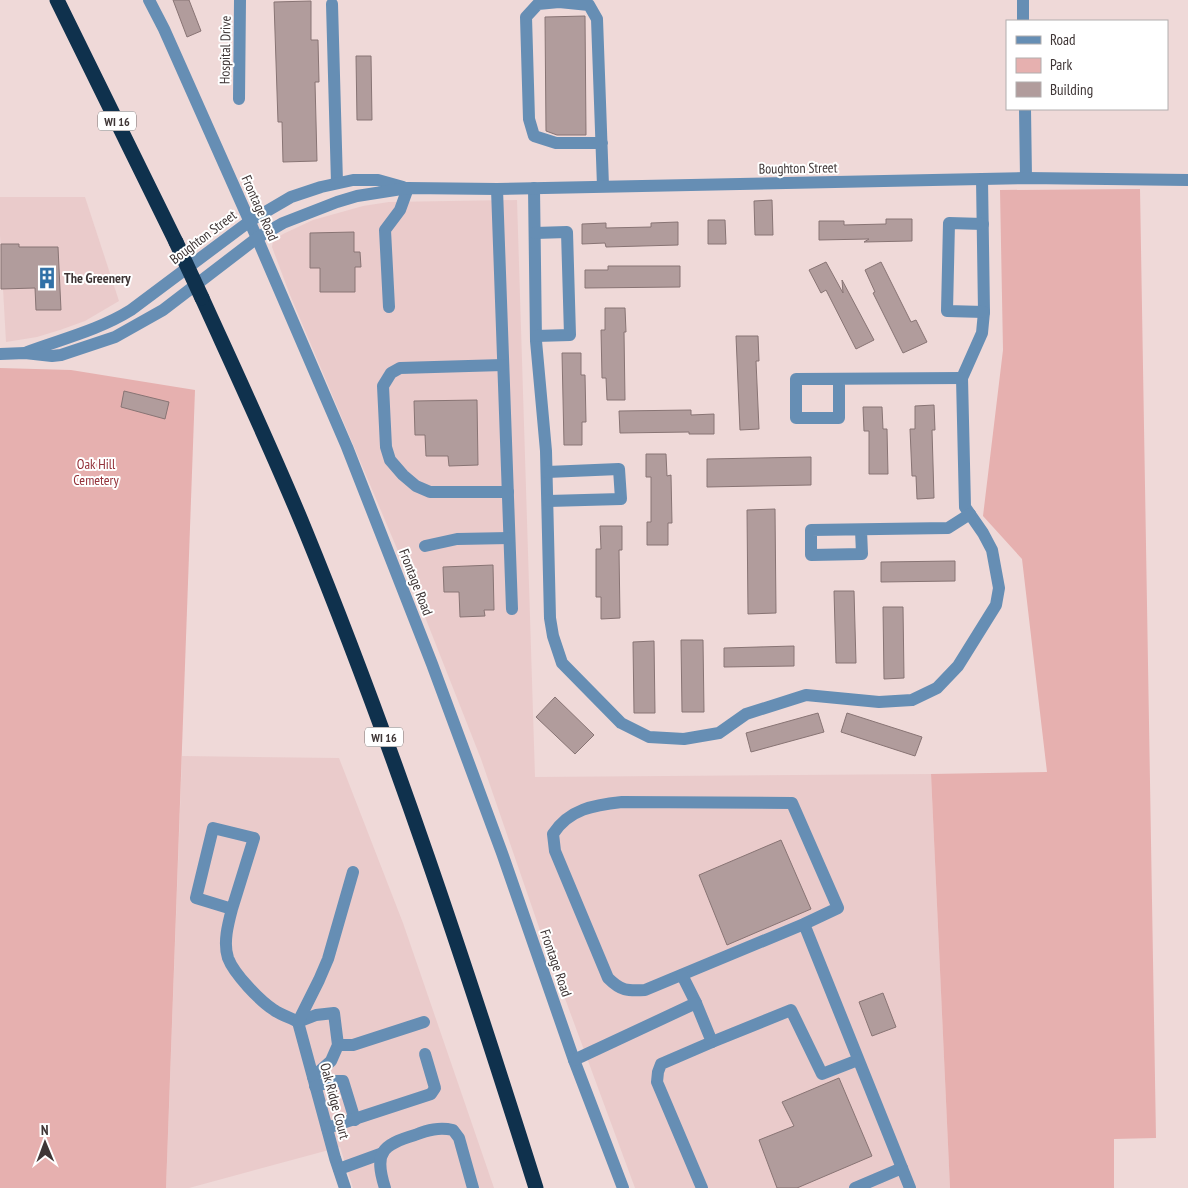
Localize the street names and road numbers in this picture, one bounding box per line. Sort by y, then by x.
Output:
street label: Hospital Drive [215,15,235,84]
road number: WI 16 [98,112,136,130]
street label: Boughton Street [758,158,838,178]
street label: Frontage Road [238,172,282,244]
street label: Boughton Street [166,206,240,268]
street label: Frontage Road [395,546,437,618]
road number: WI 16 [365,728,403,746]
street label: Frontage Road [536,927,576,999]
street label: Oak Ridge Court [316,1061,354,1141]

